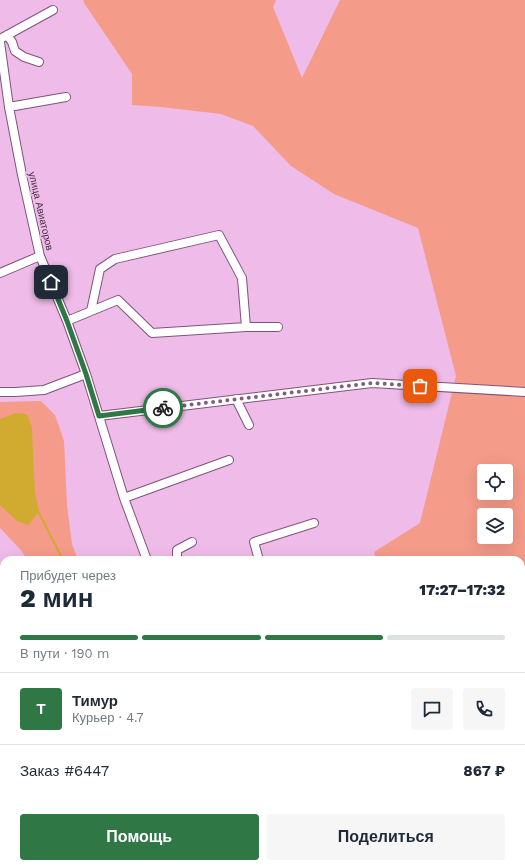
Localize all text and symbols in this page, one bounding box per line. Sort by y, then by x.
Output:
street label: улица Авиаторов [27,171,55,251]
pin [34,265,68,299]
icon: home [40,271,62,293]
pin [403,369,437,403]
icon: bag [409,375,431,397]
courier [143,388,183,428]
icon: bike [152,397,174,419]
map controls [477,464,513,544]
button: locate [477,464,513,500]
button: layers [477,508,513,544]
text: Прибудет через [20,568,116,583]
text: 17:27–17:32 [419,581,505,599]
text: 2 мин [20,583,94,613]
text: В пути · 190 m [20,646,109,661]
button: chat [411,688,453,730]
button: phone [463,688,505,730]
text: Тимур [72,692,118,710]
text: Т [36,700,46,718]
text: Курьер · 4.7 [72,710,144,725]
text: Заказ #6447 [20,762,109,780]
text: 867 ₽ [463,762,505,780]
button: Помощь [20,814,259,860]
button: Поделиться [267,814,505,860]

